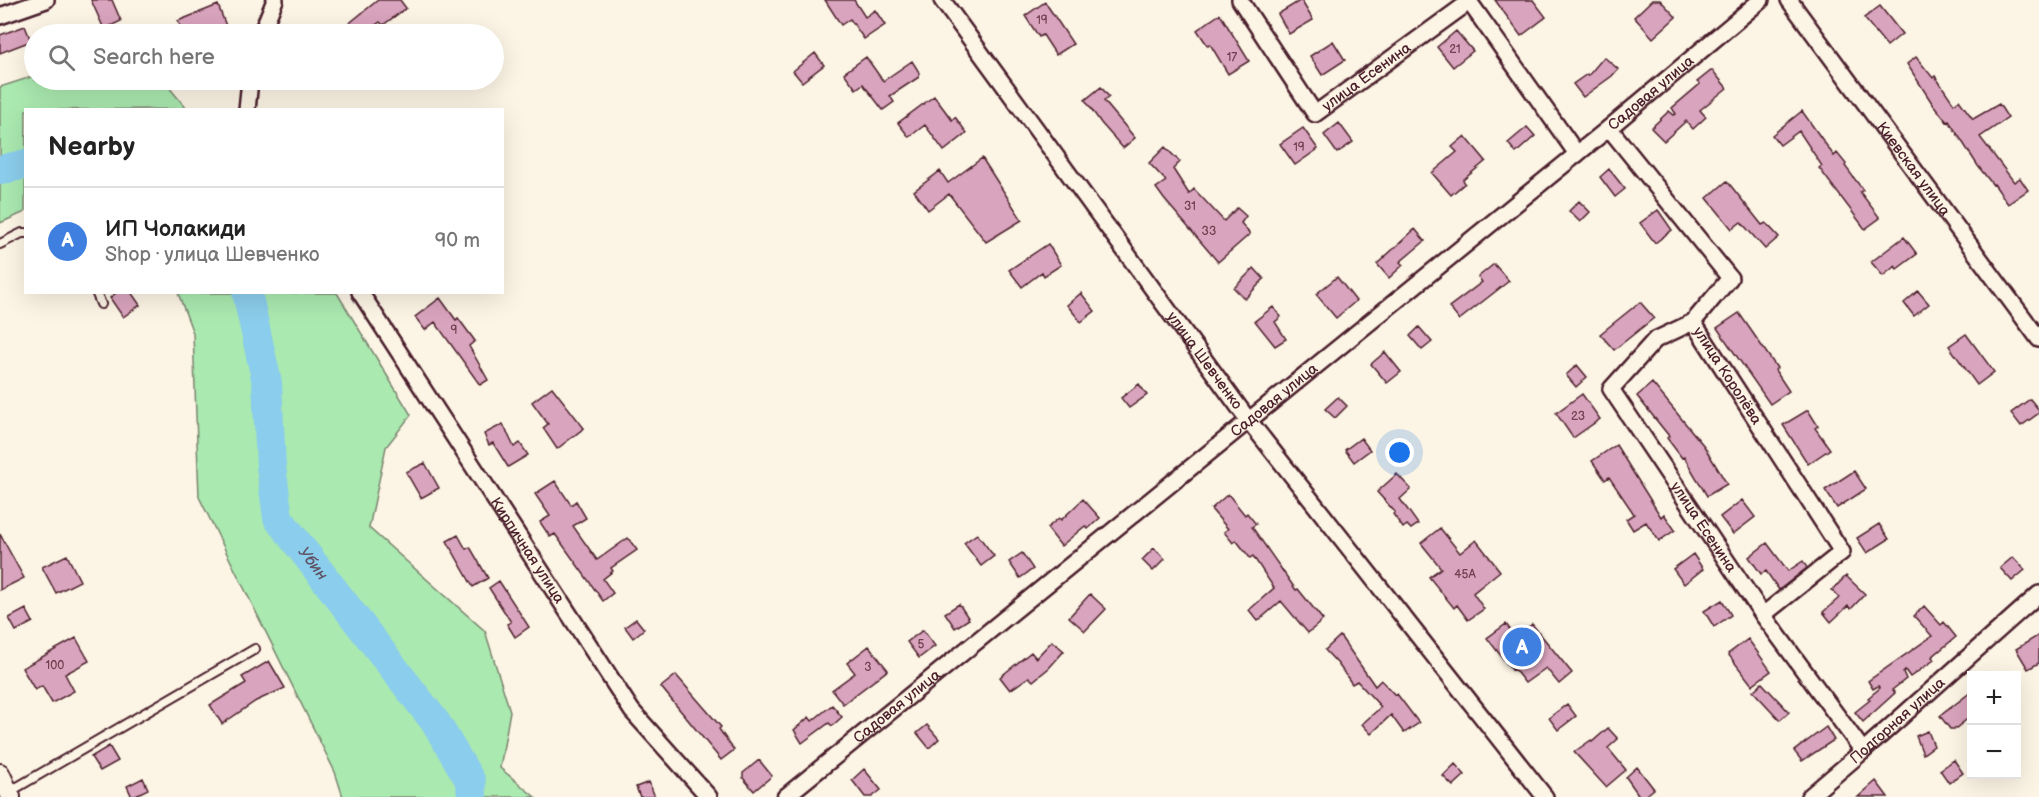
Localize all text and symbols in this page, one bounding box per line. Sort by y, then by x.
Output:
house number: 19 [1036,13,1048,28]
search box [24,24,504,90]
street label: улица Есенина [1318,38,1415,115]
icon: search [45,41,78,74]
house number: 21 [1449,42,1461,57]
text: Search here [93,44,215,71]
house number: 17 [1227,50,1237,65]
street label: Садовая улица [1604,51,1698,134]
street label: Киевская улица [1873,118,1955,220]
text: Nearby [48,132,135,163]
house number: 19 [1293,140,1305,155]
house number: 31 [1184,199,1196,214]
text: ИП Чолакиди [105,216,246,243]
house number: 33 [1202,224,1216,239]
text: A [61,229,74,253]
text: 90 m [435,229,480,253]
text: Shop · улица Шевченко [105,243,319,267]
street label: улица Шевченко [1163,308,1247,413]
house number: 9 [451,323,458,338]
street label: улица Королёва [1689,323,1766,428]
street label: Садовая улица [1227,359,1322,441]
house number: 23 [1571,409,1585,424]
your location [1385,438,1414,467]
street label: улица Есенина [1666,478,1741,576]
street label: Кирпичная улица [486,494,569,607]
water label: Убин [294,543,332,584]
house number: 45А [1454,567,1476,582]
pin: A [1502,624,1541,670]
house number: 5 [918,637,925,652]
house number: 100 [46,658,64,673]
house number: 3 [864,660,872,675]
street label: Садовая улица [849,665,944,747]
map controls [1967,671,2021,779]
button: + [1967,671,2021,725]
street label: Подгорная улица [1846,673,1949,768]
button: − [1967,725,2021,779]

